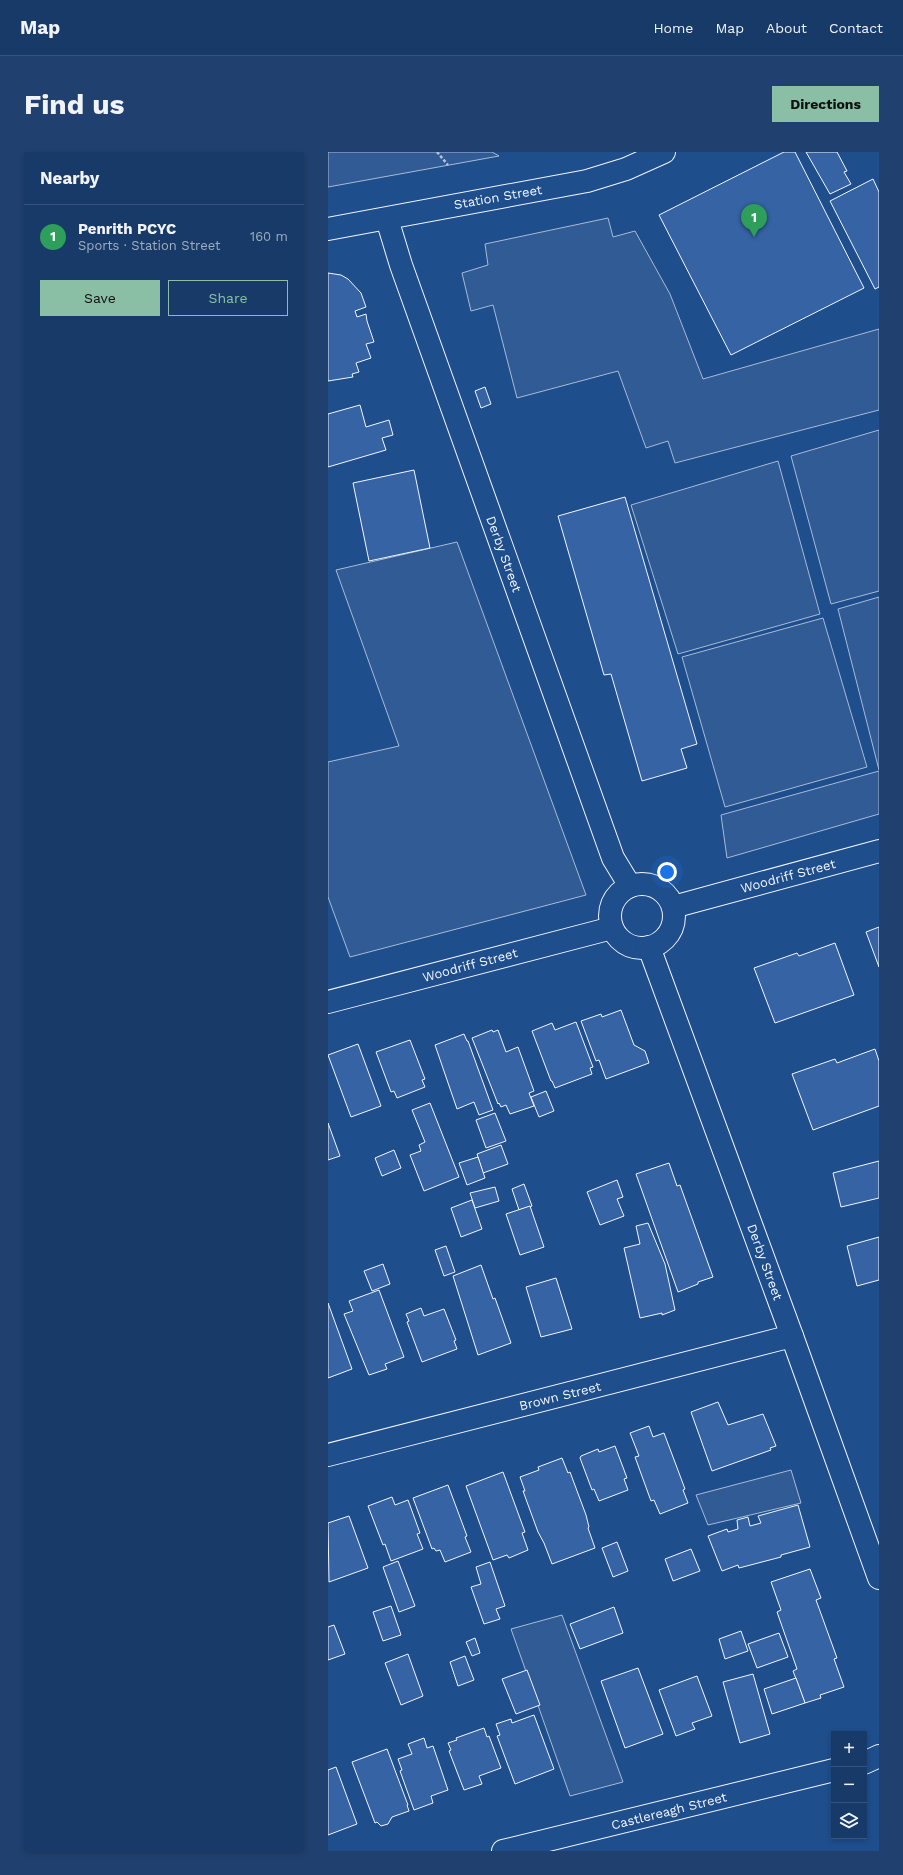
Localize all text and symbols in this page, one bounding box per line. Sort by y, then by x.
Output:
text: Map [20,16,60,39]
text: Home [653,20,693,36]
text: Map [715,20,744,36]
text: About [766,20,807,36]
text: Contact [829,20,883,36]
button: Directions [772,86,879,122]
text: Find us [24,88,124,121]
text: Nearby [40,168,99,188]
street label: Station Street [453,182,544,212]
pin: 1 [741,204,767,237]
text: Penrith PCYC [78,220,176,238]
text: 1 [50,229,56,244]
text: 160 m [250,229,288,244]
text: Sports · Station Street [78,238,220,253]
button: Save [40,280,160,316]
button: Share [168,280,288,316]
street label: Derby Street [483,514,525,595]
street label: Woodriff Street [739,856,838,896]
your location [657,862,677,882]
street label: Woodriff Street [421,945,520,985]
street label: Derby Street [744,1222,786,1303]
street label: Brown Street [518,1378,603,1413]
map controls [831,1731,867,1839]
button: + [831,1731,867,1767]
button: − [831,1767,867,1803]
street label: Castlereagh Street [610,1789,729,1833]
button: layers [831,1803,867,1839]

